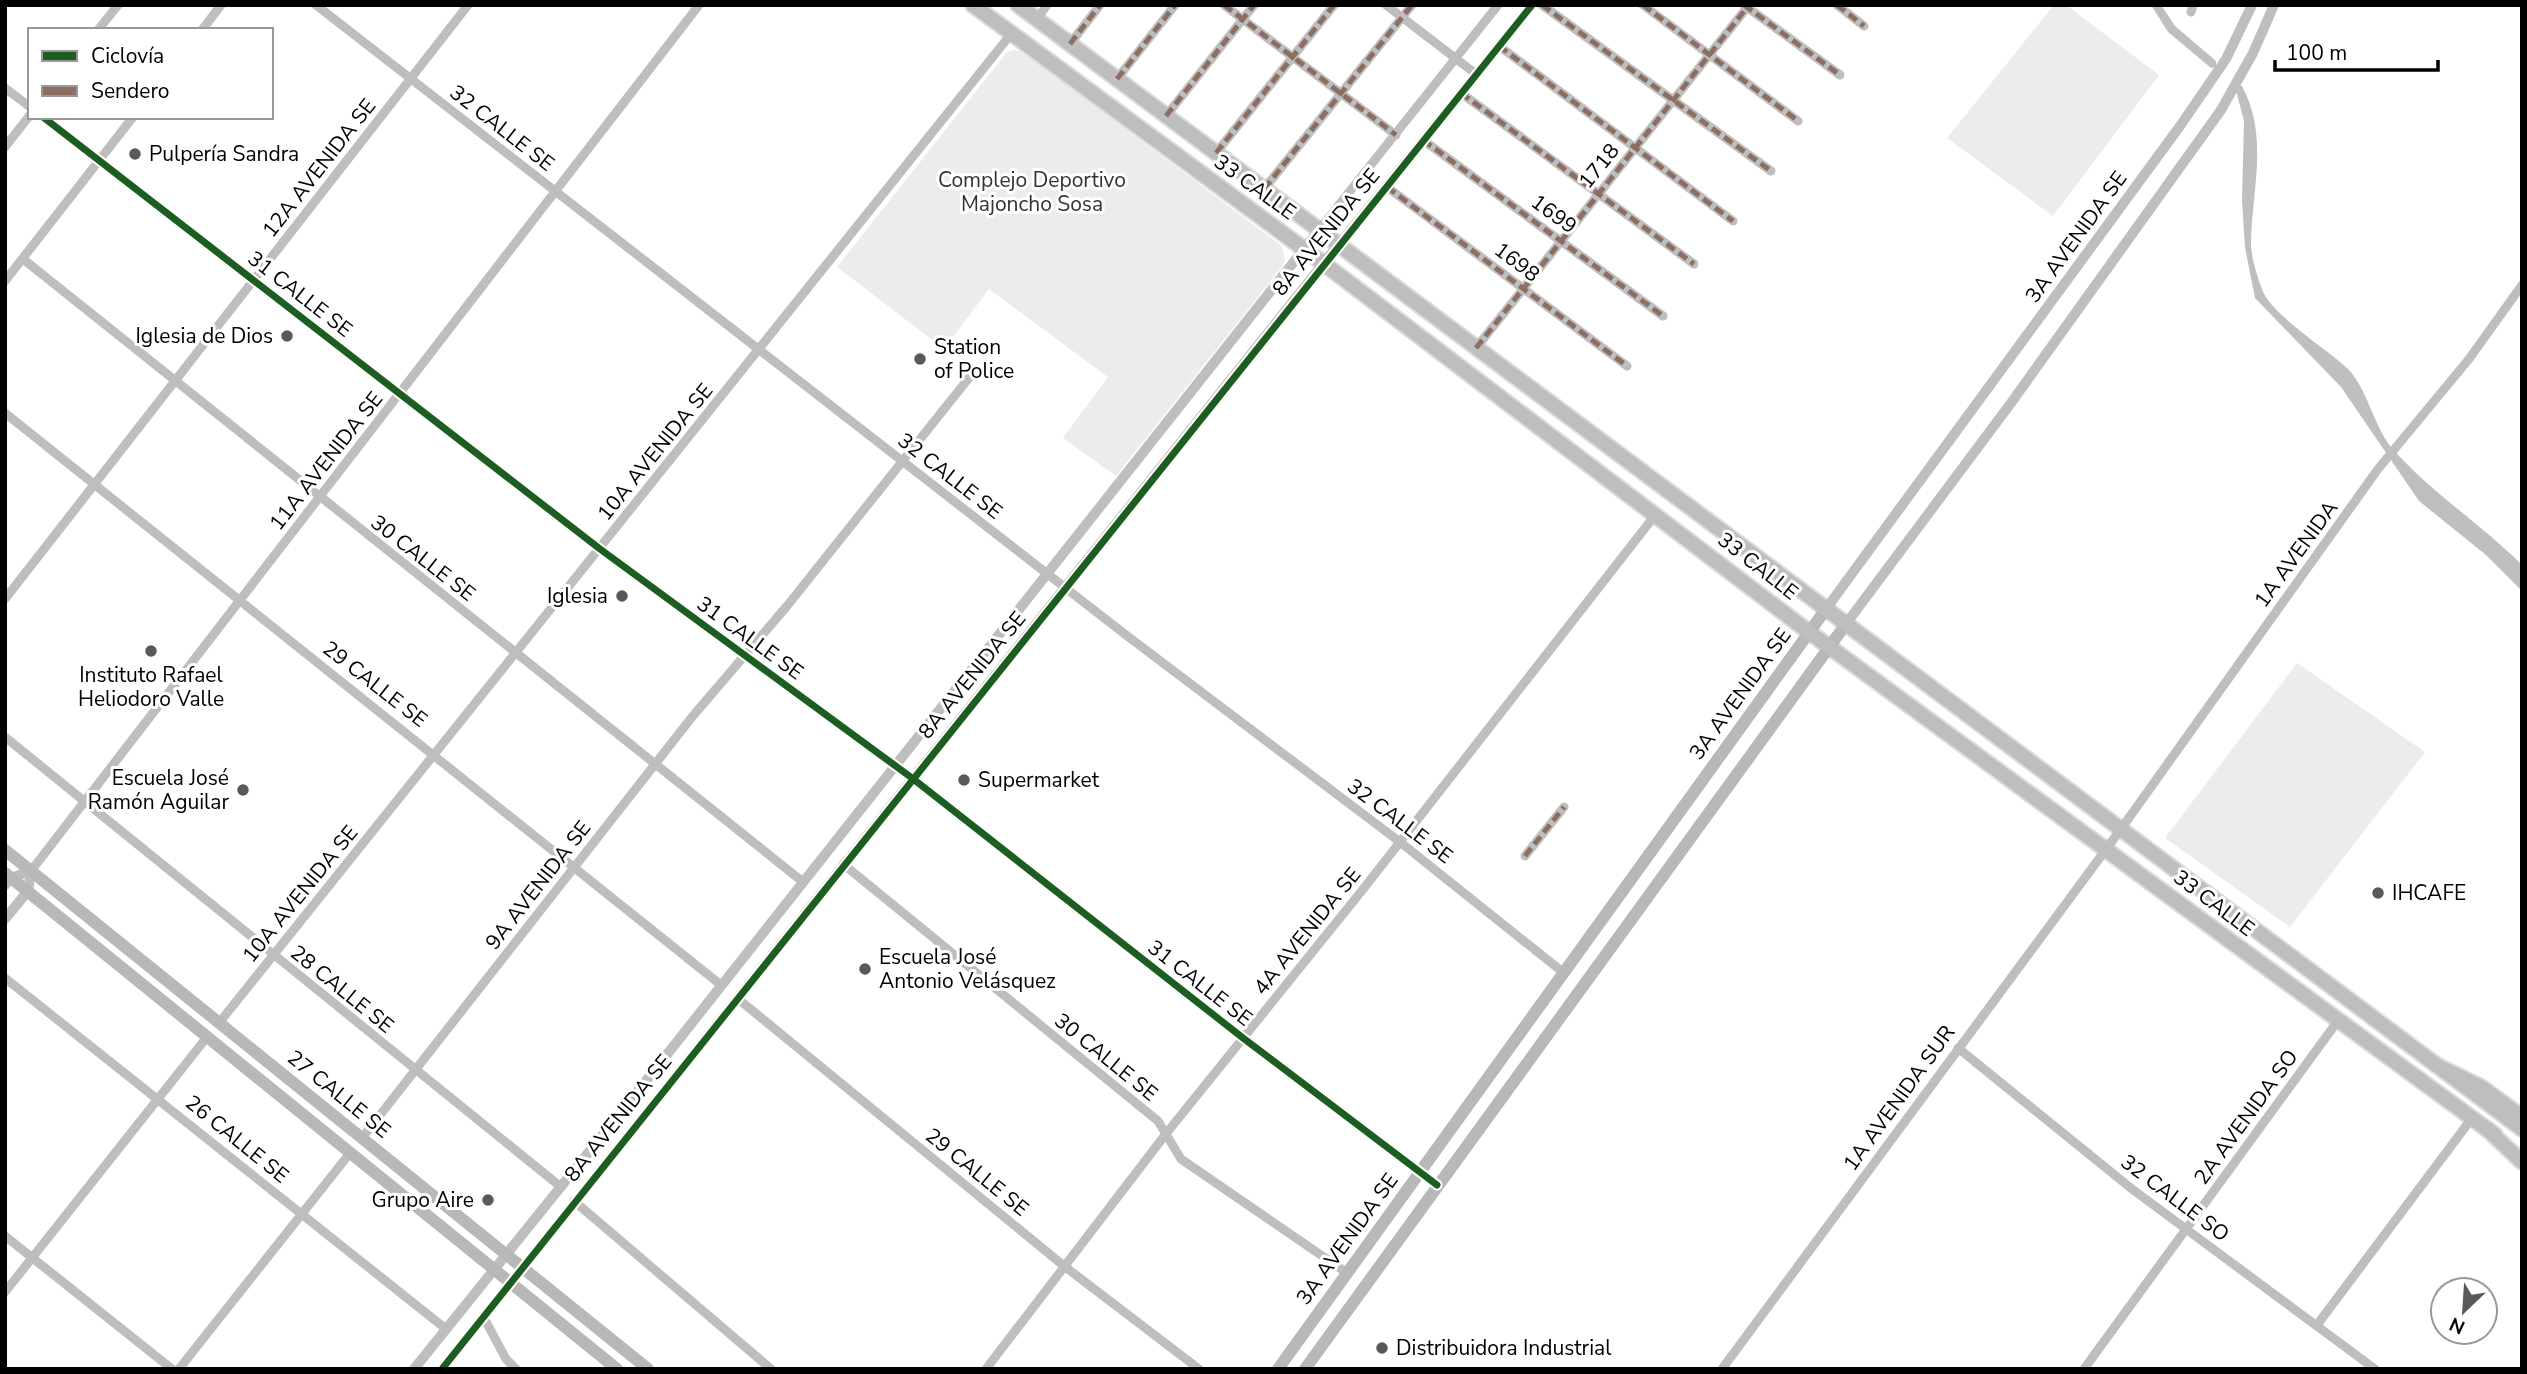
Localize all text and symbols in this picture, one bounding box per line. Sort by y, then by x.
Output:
legend [28,28,273,119]
scale bar [2275,28,2438,72]
text: 100 m [2286,39,2347,67]
text: Ciclovía [91,42,164,70]
text: Sendero [91,77,170,105]
street label: 32 CALLE SE [444,78,560,178]
street label: 12A AVENIDA SE [256,93,382,243]
street label: 1718 [1572,138,1626,194]
place label: Pulpería Sandra [149,140,299,168]
marker: Pulpería Sandra [127,146,143,162]
street label: 33 CALLE [1208,148,1302,226]
street label: 8A AVENIDA SE [1266,162,1386,302]
park label: Complejo Deportivo Majoncho Sosa [938,166,1126,218]
street label: 3A AVENIDA SE [2019,166,2133,308]
street label: 1699 [1525,188,1583,240]
street label: 1698 [1488,236,1546,288]
street label: 31 CALLE SE [242,244,358,344]
place label: Iglesia de Dios [135,322,273,350]
marker: Iglesia de Dios [279,328,295,344]
place label: Station of Police [934,333,1014,385]
marker: Station of Police [912,351,928,367]
street label: 10A AVENIDA SE [591,378,719,526]
street label: 11A AVENIDA SE [263,386,389,536]
street label: 32 CALLE SE [892,426,1008,526]
street label: 1A AVENIDA [2248,495,2344,613]
street label: 30 CALLE SE [365,508,481,608]
street label: 33 CALLE [1712,526,1804,606]
place label: Iglesia [547,582,608,610]
marker: Iglesia [614,588,630,604]
street label: 31 CALLE SE [691,590,809,686]
street label: 8A AVENIDA SE [912,605,1032,745]
street label: 3A AVENIDA SE [1683,623,1797,765]
street label: 29 CALLE SE [317,634,433,734]
marker: Instituto Rafael Heliodoro Valle [143,643,159,659]
place label: Instituto Rafael Heliodoro Valle [78,661,224,713]
place label: Escuela José Ramón Aguilar [88,764,229,816]
place label: Supermarket [978,766,1100,794]
marker: Supermarket [956,772,972,788]
street label: 32 CALLE SE [1342,772,1458,870]
marker: Escuela José Ramón Aguilar [235,782,251,798]
street label: 9A AVENIDA SE [479,815,597,955]
street label: 10A AVENIDA SE [236,820,364,968]
street label: 4A AVENIDA SE [1247,861,1367,1001]
street label: 33 CALLE [2168,863,2260,943]
place label: IHCAFE [2392,879,2466,907]
marker: IHCAFE [2370,885,2386,901]
street label: 31 CALLE SE [1142,933,1258,1033]
street label: 28 CALLE SE [285,939,399,1039]
place label: Escuela José Antonio Velásquez [879,943,1056,995]
marker: Escuela José Antonio Velásquez [857,961,873,977]
street label: 30 CALLE SE [1049,1007,1163,1107]
street label: 1A AVENIDA SUR [1837,1020,1961,1176]
street label: 27 CALLE SE [282,1044,396,1144]
street label: 2A AVENIDA SO [2188,1044,2304,1190]
street label: 8A AVENIDA SE [558,1048,678,1188]
street label: 26 CALLE SE [180,1089,294,1189]
street label: 29 CALLE SE [920,1122,1034,1222]
street label: 32 CALLE SO [2115,1148,2235,1248]
street label: 3A AVENIDA SE [1290,1168,1404,1310]
place label: Grupo Aire [371,1186,474,1214]
marker: Grupo Aire [480,1192,496,1208]
north arrow [2429,1276,2499,1346]
text: N [2445,1311,2469,1340]
place label: Distribuidora Industrial [1396,1334,1612,1362]
marker: Distribuidora Industrial [1374,1340,1390,1356]

